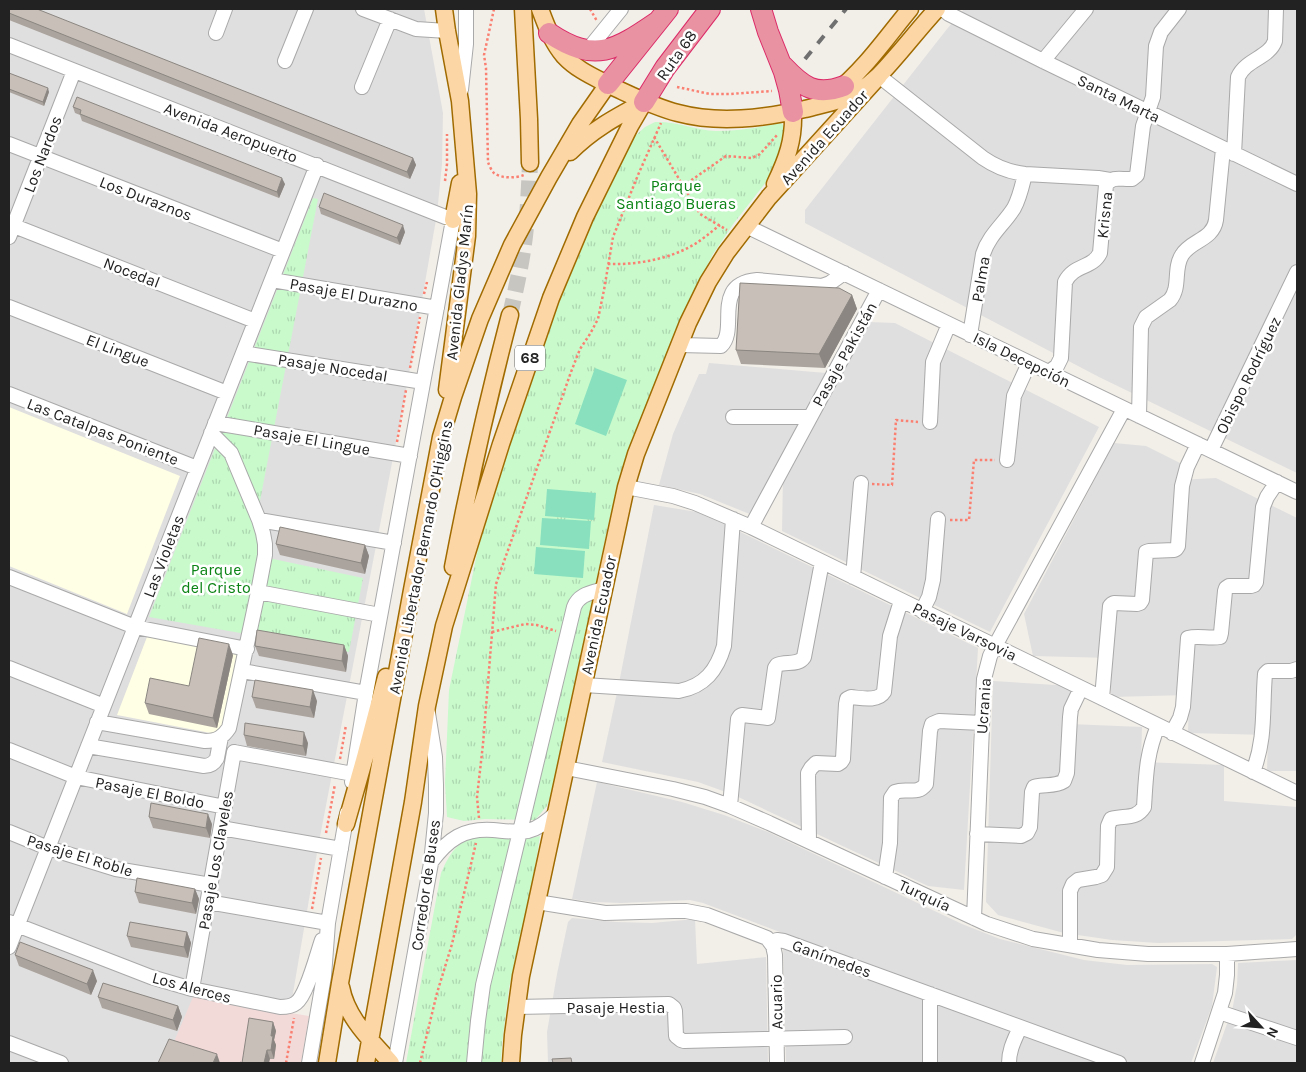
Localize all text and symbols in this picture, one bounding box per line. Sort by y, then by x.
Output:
street label: Ruta 68 [652,26,701,84]
street label: Santa Marta [1074,70,1163,127]
street label: Avenida Ecuador [777,86,872,189]
street label: Avenida Aeropuerto [161,98,300,167]
street label: Los Nardos [19,113,66,195]
street label: Los Duraznos [97,172,195,225]
park label: Parque Santiago Bueras [616,176,736,213]
street label: Krisna [1093,191,1116,239]
street label: Avenida Gladys Marín [442,203,477,361]
street label: Nocedal [101,253,163,292]
street label: Palma [967,255,994,303]
street label: Pasaje El Durazno [288,274,420,315]
street label: Pasaje Pakistán [808,299,881,410]
street label: Obispo Rodríguez [1212,314,1285,437]
street label: Isla Decepción [970,328,1074,391]
street label: El Lingue [84,330,152,371]
road number: 68 [515,346,545,370]
street label: Pasaje Nocedal [277,349,389,386]
street label: Las Catalpas Poniente [24,394,181,469]
street label: Avenida Libertador Bernardo O'Higgins [385,418,456,696]
street label: Pasaje El Lingue [252,420,372,459]
street label: Las Violetas [139,512,188,600]
street label: Avenida Ecuador [577,554,620,676]
park label: Parque del Cristo [181,560,251,597]
street label: Pasaje Varsovia [909,598,1020,665]
street label: Ucrania [972,677,995,735]
street label: Pasaje El Boldo [94,773,206,812]
street label: Pasaje Los Claveles [194,789,237,931]
street label: Corredor de Buses [407,818,444,952]
street label: Pasaje El Roble [25,830,135,881]
street label: Turquía [896,875,954,916]
street label: Ganímedes [790,935,874,982]
street label: Los Alerces [150,968,233,1007]
street label: Acuario [767,974,786,1030]
street label: Pasaje Hestia [567,998,665,1017]
north arrow [1236,1002,1286,1052]
text: N [1262,1024,1282,1041]

